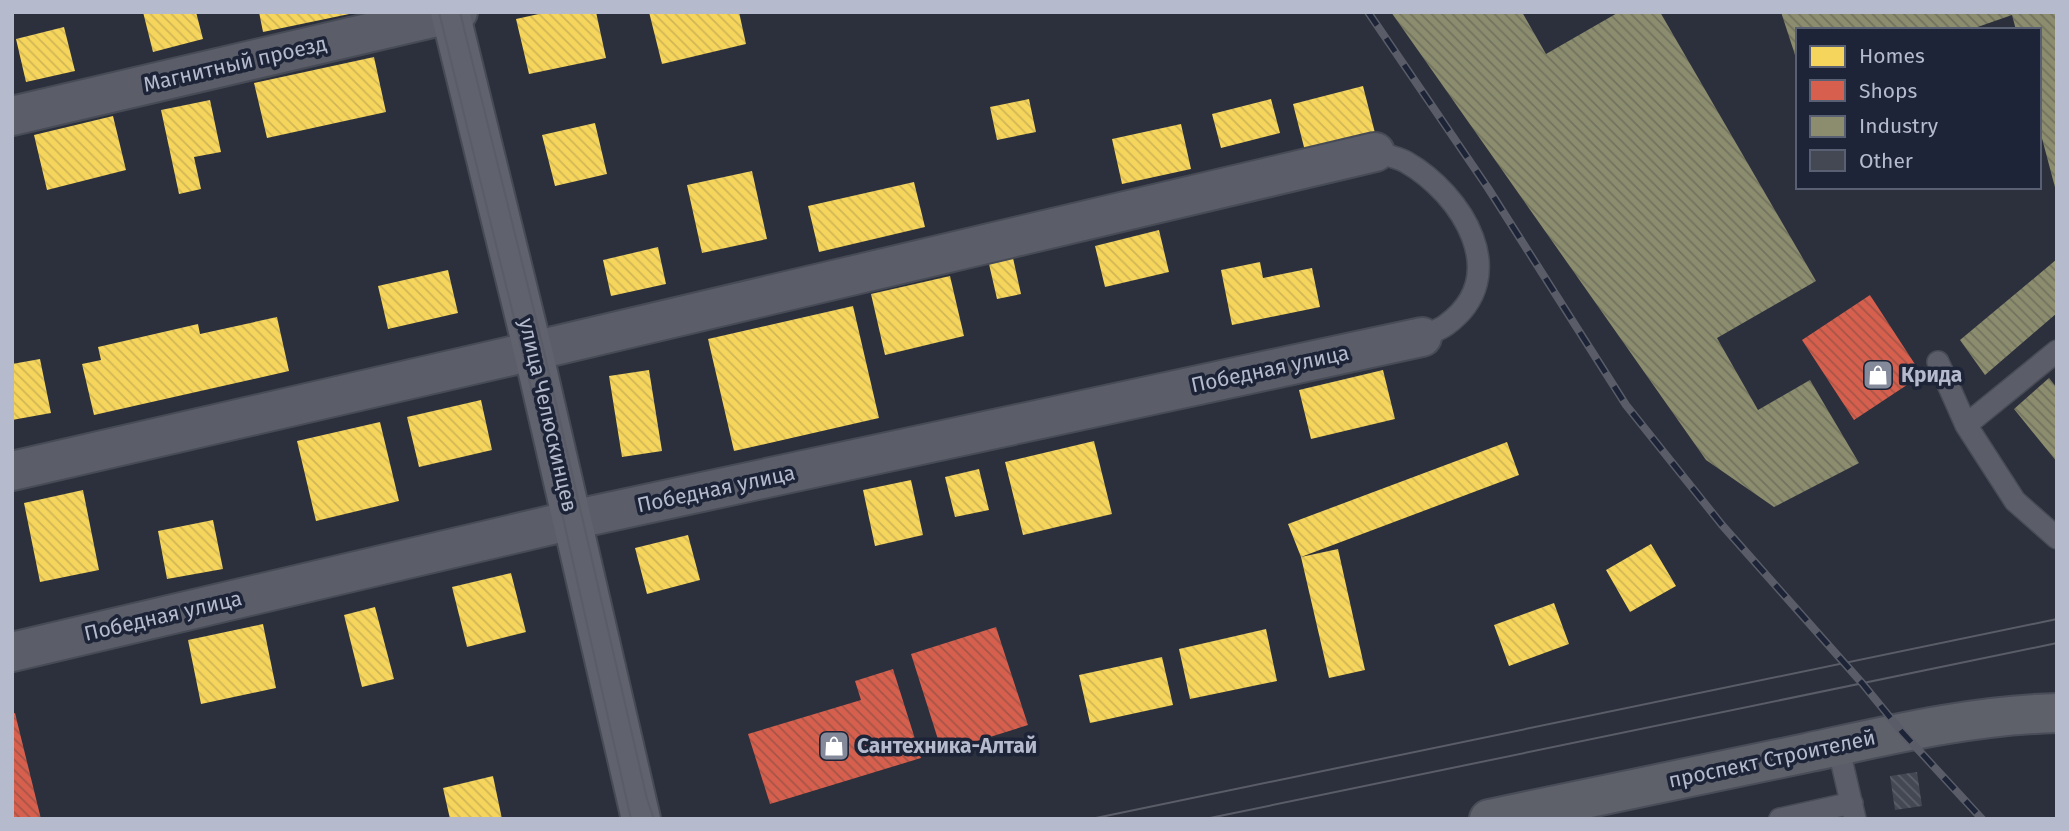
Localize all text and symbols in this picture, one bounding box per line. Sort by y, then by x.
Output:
legend [1796,28,2041,189]
street label: Магнитный проезд [141,30,329,98]
text: Homes [1859,43,1925,69]
text: Shops [1859,78,1917,104]
text: Industry [1859,113,1939,139]
text: Other [1859,148,1913,174]
street label: улица Челюскинцев [513,316,583,514]
street label: Победная улица [1189,340,1351,398]
shop icon: Крида [1861,358,1895,392]
place label: Крида [1901,362,1962,388]
street label: Победная улица [635,460,797,518]
street label: Победная улица [82,585,244,647]
street label: проспект Строителей [1666,724,1878,794]
shop icon: Сантехника-Алтай [817,729,851,763]
place label: Сантехника-Алтай [857,733,1037,759]

